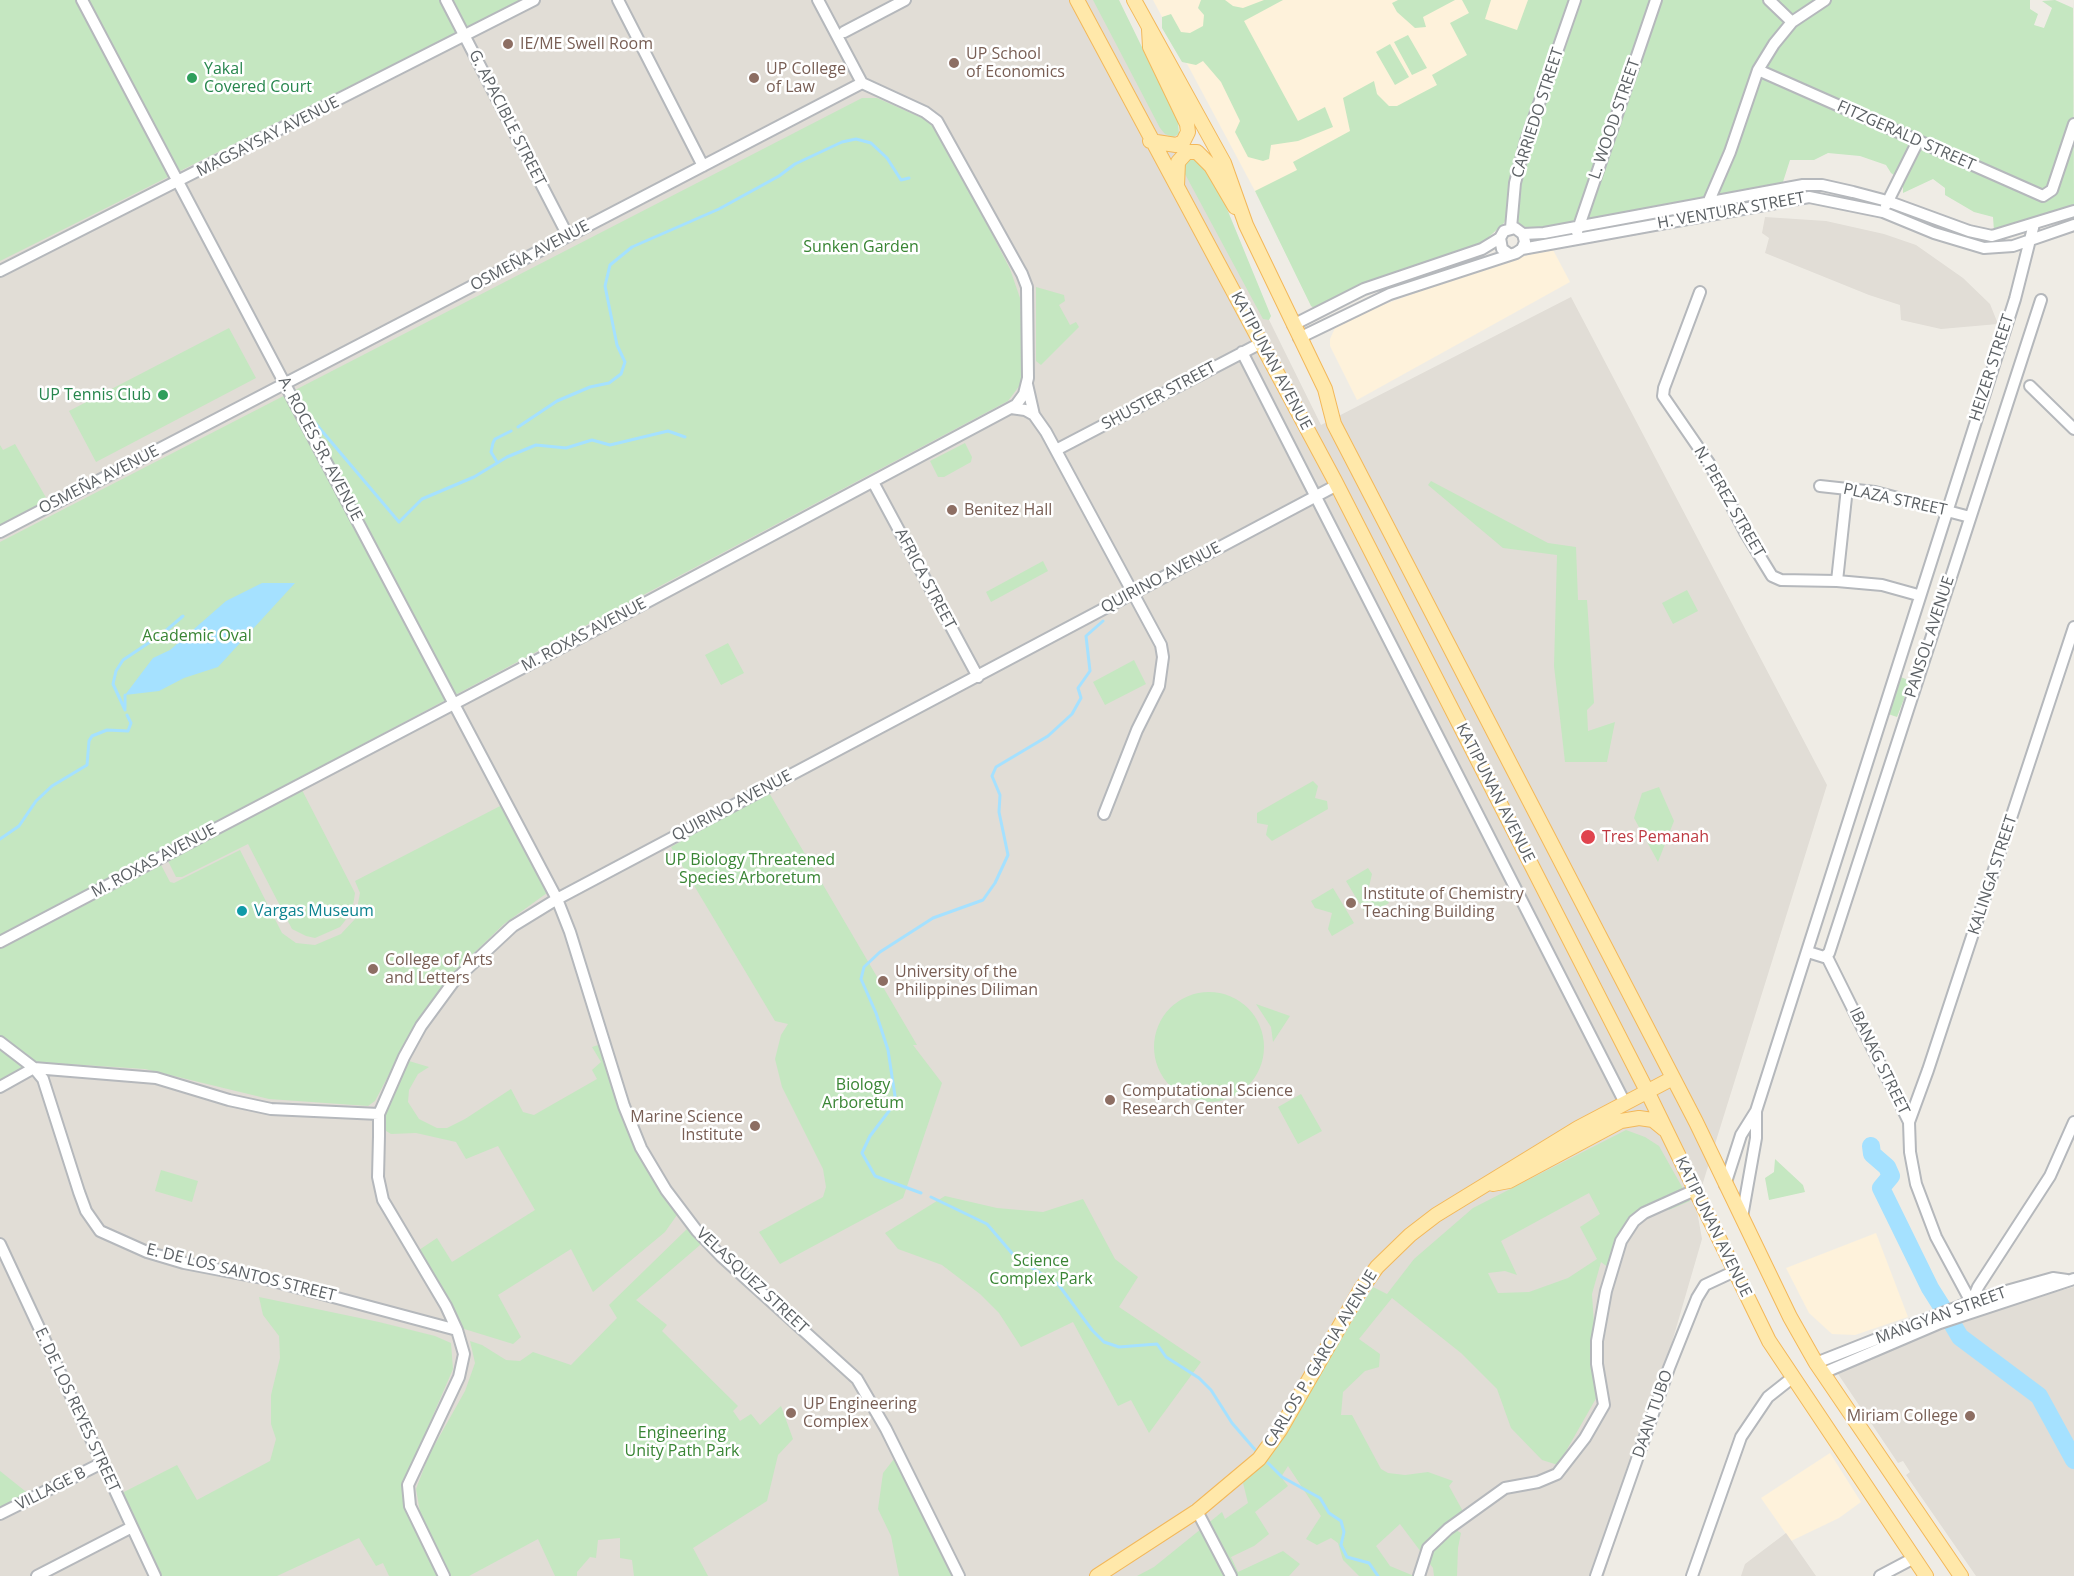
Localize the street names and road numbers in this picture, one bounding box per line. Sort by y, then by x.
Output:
street label: CARRIEDO STREET [1508,46,1568,180]
street label: G. APACIBLE STREET [464,47,550,189]
street label: L. WOOD STREET [1585,56,1645,182]
street label: MAGSAYSAY AVENUE [194,93,342,181]
street label: FITZGERALD STREET [1834,97,1978,175]
street label: H. VENTURA STREET [1656,189,1806,233]
street label: OSMEÑA AVENUE [467,217,593,295]
street label: KATIPUNAN AVENUE [1226,289,1316,433]
street label: HEIZER STREET [1966,312,2018,424]
street label: SHUSTER STREET [1099,358,1219,434]
street label: A. ROCES SR. AVENUE [274,373,366,525]
street label: OSMEÑA AVENUE [36,441,162,519]
street label: N. PEREZ STREET [1689,443,1769,561]
street label: PLAZA STREET [1841,480,1949,520]
street label: AFRICA STREET [890,525,960,633]
street label: QUIRINO AVENUE [1098,538,1224,618]
street label: PANSOL AVENUE [1901,574,1959,700]
street label: M. ROXAS AVENUE [518,594,650,676]
street label: KATIPUNAN AVENUE [1451,720,1539,866]
street label: QUIRINO AVENUE [669,766,795,846]
street label: KALINGA STREET [1965,813,2021,937]
street label: M. ROXAS AVENUE [88,820,220,902]
street label: IBANAG STREET [1845,1004,1913,1118]
street label: KATIPUNAN AVENUE [1671,1154,1755,1300]
street label: VELASQUEZ STREET [692,1224,812,1338]
street label: E. DE LOS SANTOS STREET [144,1240,338,1306]
street label: CARLOS P. GARCIA AVENUE [1260,1267,1382,1451]
street label: MANGYAN STREET [1873,1283,2009,1349]
street label: E. DE LOS REYES STREET [30,1325,124,1495]
street label: DAAN TUBO [1629,1368,1677,1460]
street label: VILLAGE B [13,1463,89,1515]

